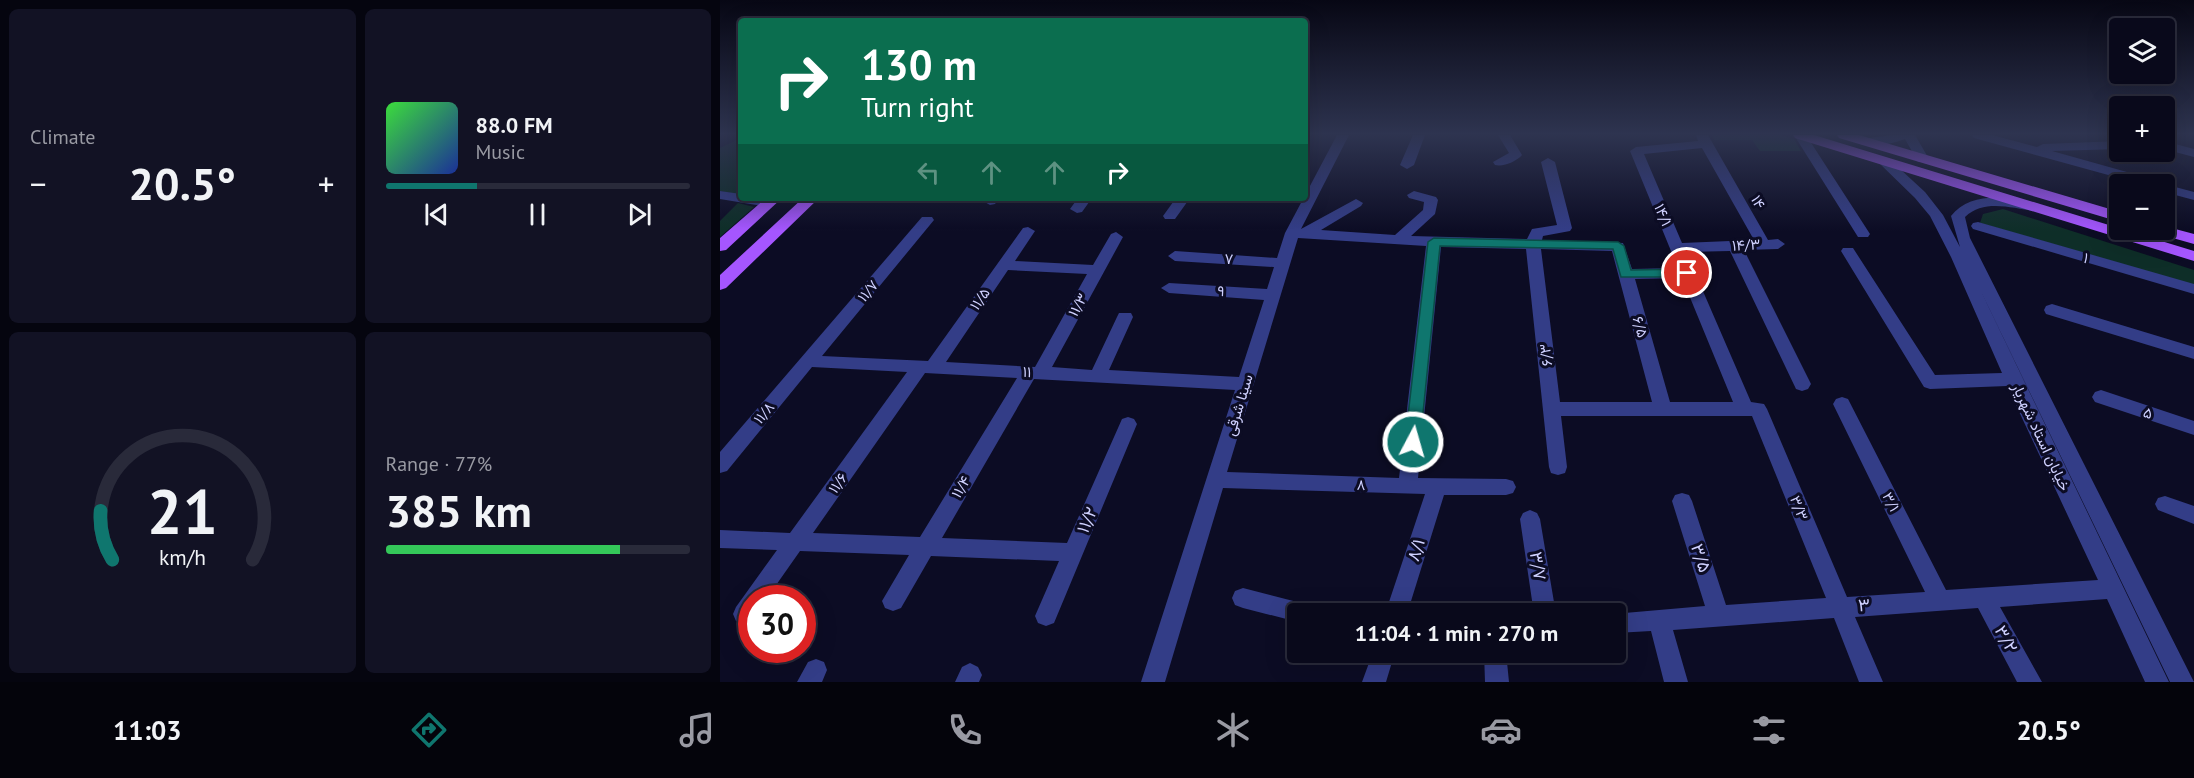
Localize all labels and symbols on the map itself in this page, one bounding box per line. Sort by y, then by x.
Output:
street label: ۱۴ [1747,191,1770,212]
street label: ۱۴/۱ [1650,201,1677,229]
street label: ۱۴/۳ [1731,234,1761,255]
pin [1661,247,1712,298]
street label: ۱ [2081,248,2091,267]
street label: ۷ [1224,249,1234,268]
street label: ۱۱/۷ [853,276,882,306]
street label: ۹ [1217,281,1225,300]
street label: ۱۱/۵ [965,284,994,314]
street label: ۱۱/۳ [1063,290,1092,320]
street label: ۶/۵ [1629,314,1652,340]
street label: ۶/۳ [1535,343,1556,367]
street label: ۱۱ [1022,362,1032,381]
street label: سینا شرقی [1220,372,1258,438]
street label: خیابان استاد شهریار [2008,379,2075,494]
street label: ۱۱/۸ [749,398,778,428]
street label: ۵ [2141,402,2155,423]
position arrow [1381,410,1445,474]
street label: ۱۱/۶ [824,469,851,497]
street label: ۱۱/۴ [947,472,975,501]
street label: ۸ [1356,475,1366,494]
street label: ۳/۱ [1879,489,1904,515]
street label: ۳/۳ [1786,493,1813,523]
street label: ۱۱/۲ [1071,503,1102,536]
street label: ۸/۱ [1401,536,1430,564]
street label: ۳/۵ [1686,541,1717,575]
street label: ۳/۷ [1525,550,1552,582]
speed limit sign: 30 [738,585,816,663]
street label: ۳ [1857,593,1871,616]
street label: ۳/۲ [1990,621,2023,656]

